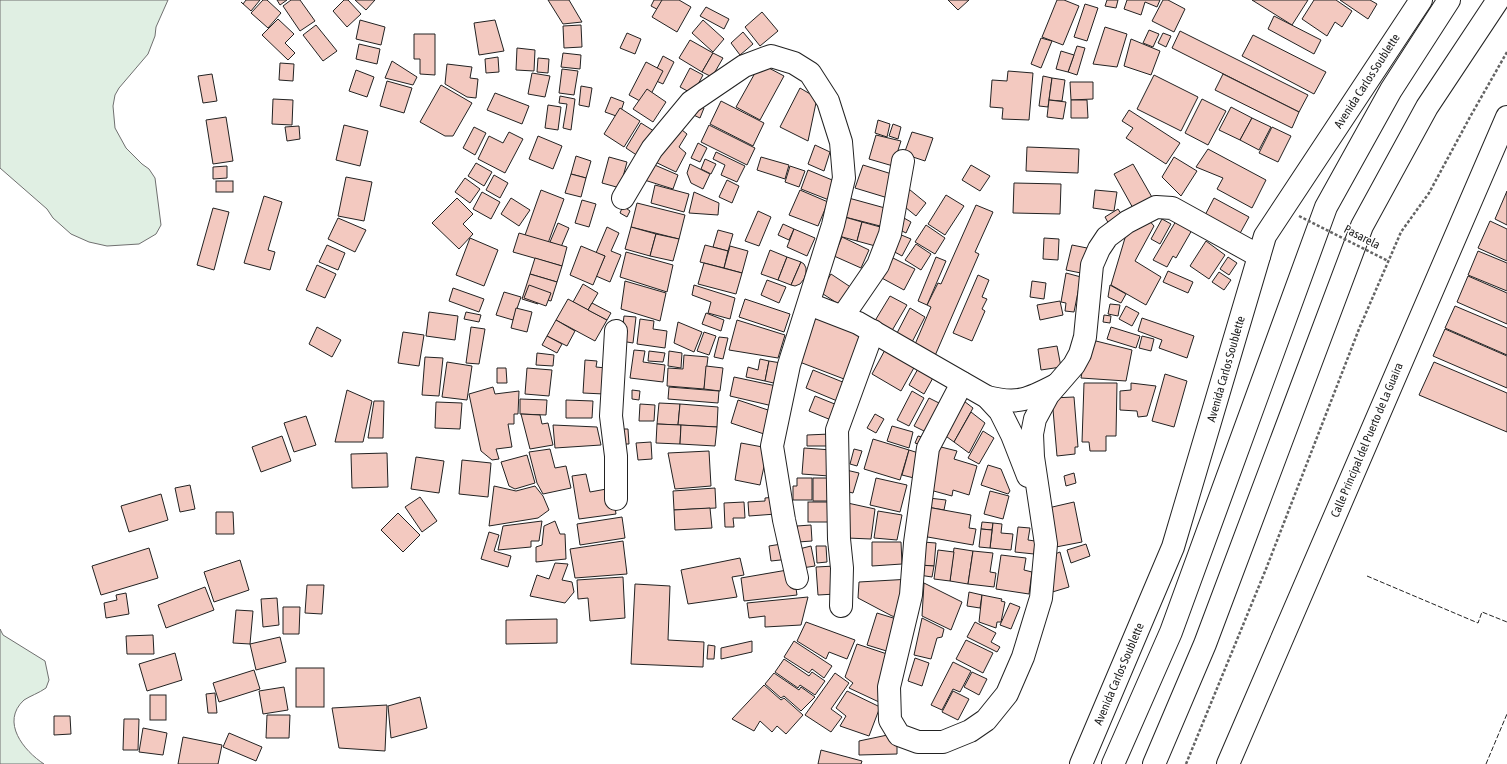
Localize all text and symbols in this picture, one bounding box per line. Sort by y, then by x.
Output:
street label: Avenida Carlos Soublette [1331,31,1403,131]
street label: Pasarela [1342,222,1382,252]
street label: Avenida Carlos Soublette [1204,314,1248,424]
street label: Calle Principal del Puerto de La Guaira [1328,361,1406,519]
street label: Avenida Carlos Soublette [1091,621,1147,727]

